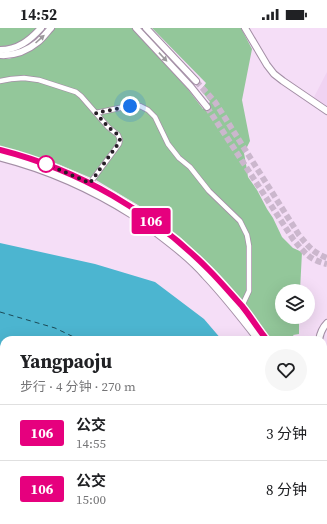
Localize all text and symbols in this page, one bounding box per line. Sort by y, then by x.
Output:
text: 14:52 [20,4,57,25]
one-way arrow [34,35,45,44]
one-way arrow [158,52,168,62]
your location [120,96,140,116]
unlabelled marker [37,155,55,173]
line badge: 106 [128,208,174,234]
text: 106 [140,211,162,231]
map controls [275,284,315,324]
button: layers [275,284,315,324]
text: Yangpaoju [20,348,112,374]
button: heart [265,349,307,391]
text: 步行 · 4 分钟 · 270 m [20,378,136,395]
text: 公交 [76,414,106,435]
text: 106 [31,423,53,443]
text: 3 分钟 [266,423,307,444]
text: 14:55 [76,435,106,452]
text: 公交 [76,470,106,491]
text: 106 [31,479,53,499]
text: 8 分钟 [266,479,307,500]
text: 15:00 [76,491,106,508]

